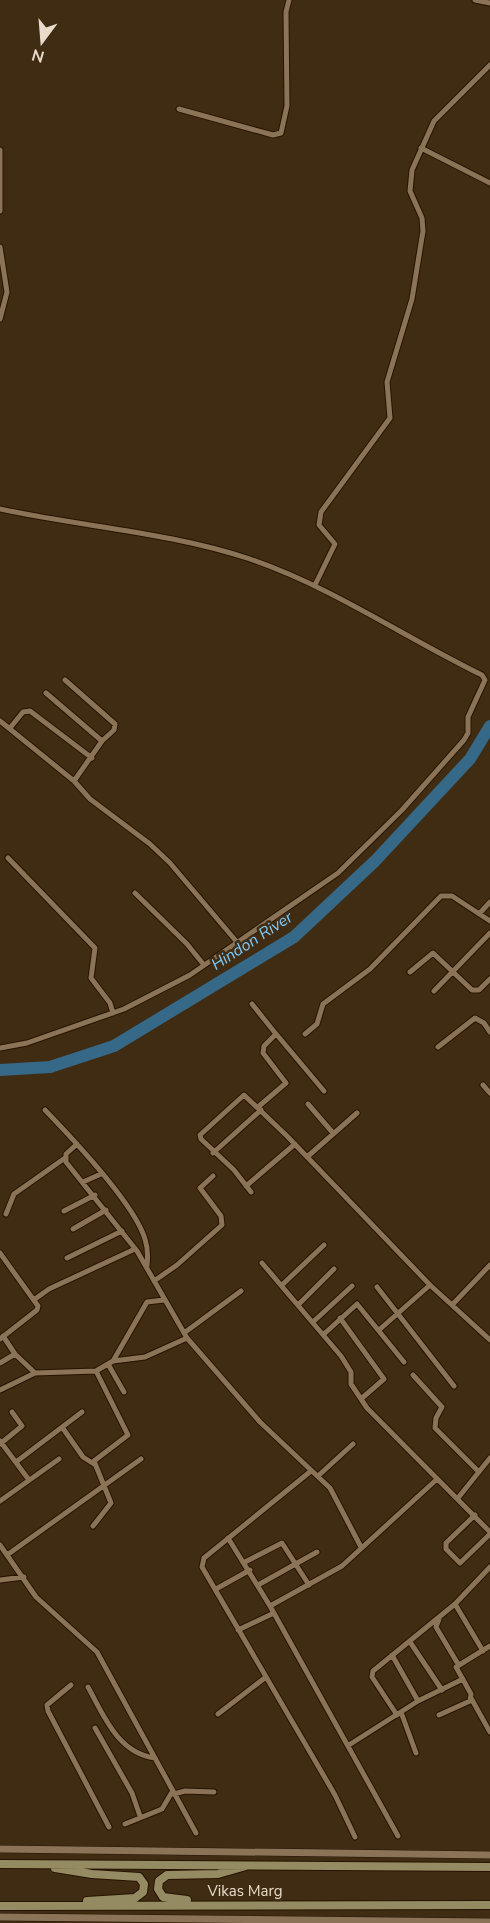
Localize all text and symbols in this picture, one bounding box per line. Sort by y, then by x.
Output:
north arrow [12,12,72,72]
text: N [29,43,47,68]
water label: Hindon River [207,906,298,976]
street label: Vikas Marg [206,1881,283,1901]

